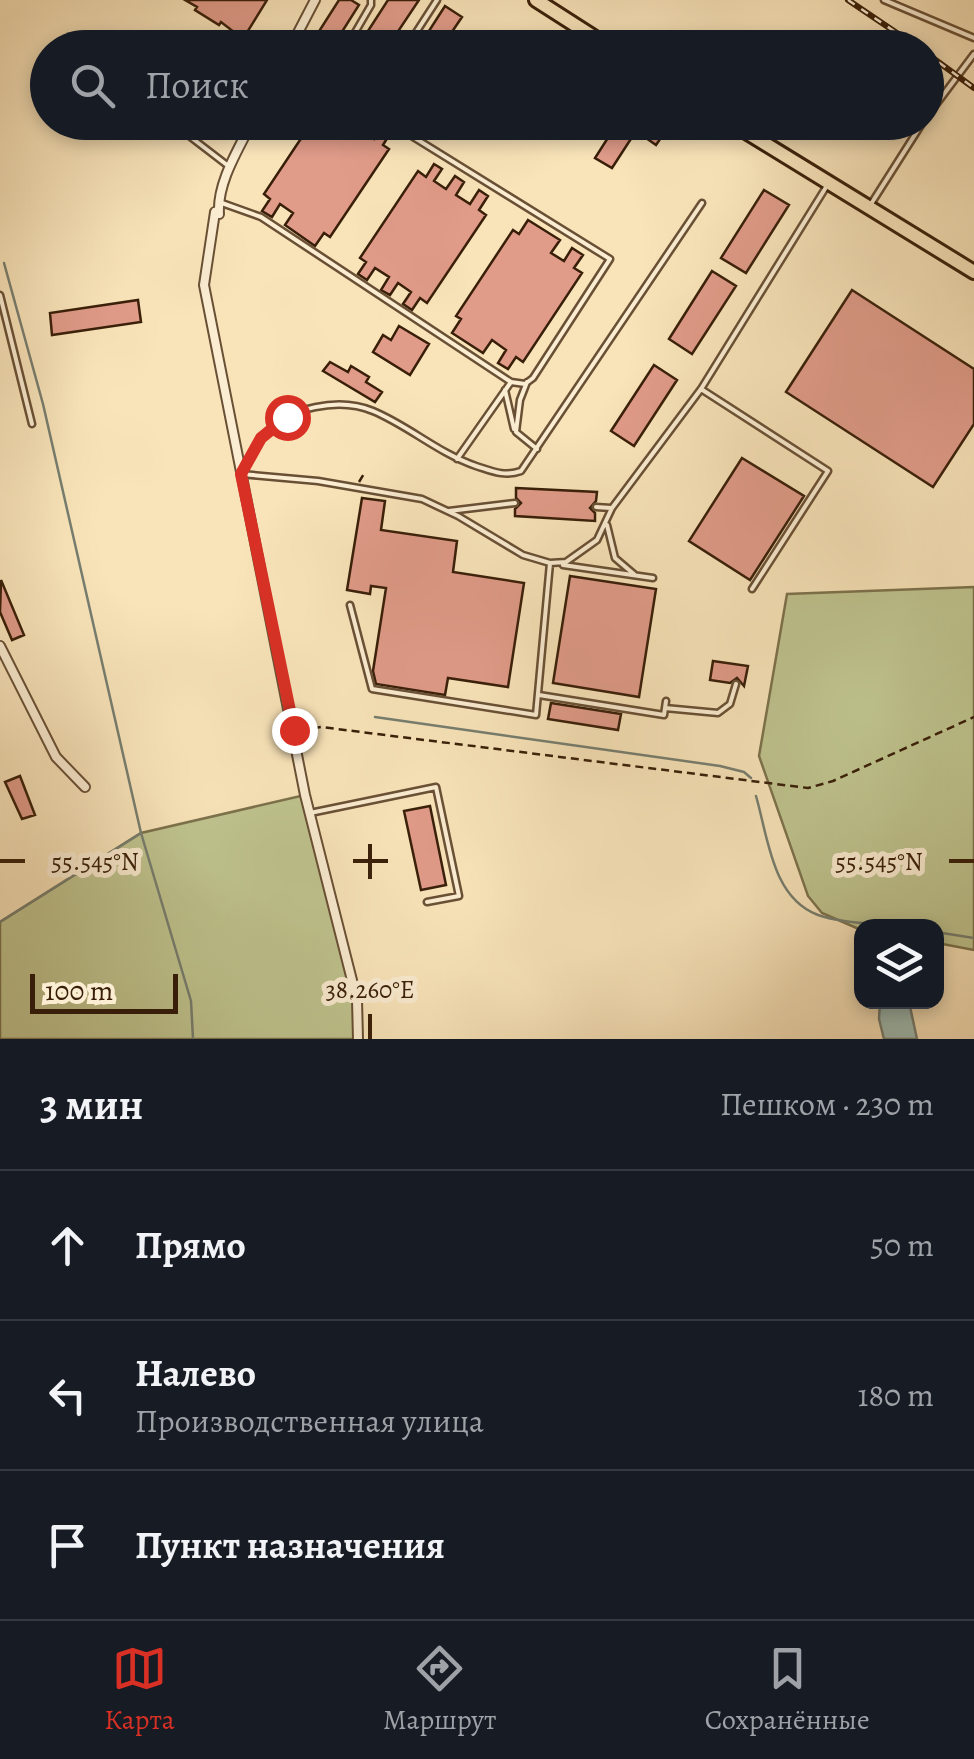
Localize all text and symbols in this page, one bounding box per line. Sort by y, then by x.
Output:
search box [30,30,944,140]
icon: search [65,58,120,113]
text: Поиск [145,59,249,111]
route start [265,395,311,441]
route end [272,708,318,754]
text: 55.545°N [51,845,139,879]
text: 55.545°N [835,845,923,879]
map controls [854,919,944,1009]
button: layers [854,919,944,1009]
scale bar [30,969,178,1014]
text: 100 m [45,972,113,1010]
text: 38.260°E [325,973,415,1007]
text: 3 мин [40,1076,143,1133]
text: Пешком · 230 m [720,1082,934,1126]
icon: ahead [40,1218,95,1273]
text: Прямо [135,1219,246,1271]
text: 50 m [870,1223,934,1267]
text: Налево [135,1347,256,1399]
icon: left [40,1368,95,1423]
text: 180 m [858,1373,934,1417]
text: Производственная улица [135,1399,484,1443]
icon: arrive [40,1518,95,1573]
text: Пункт назначения [135,1519,445,1571]
tab: Карта [104,1641,175,1739]
tab: Маршрут [383,1641,496,1739]
tab: Сохранённые [705,1641,870,1739]

